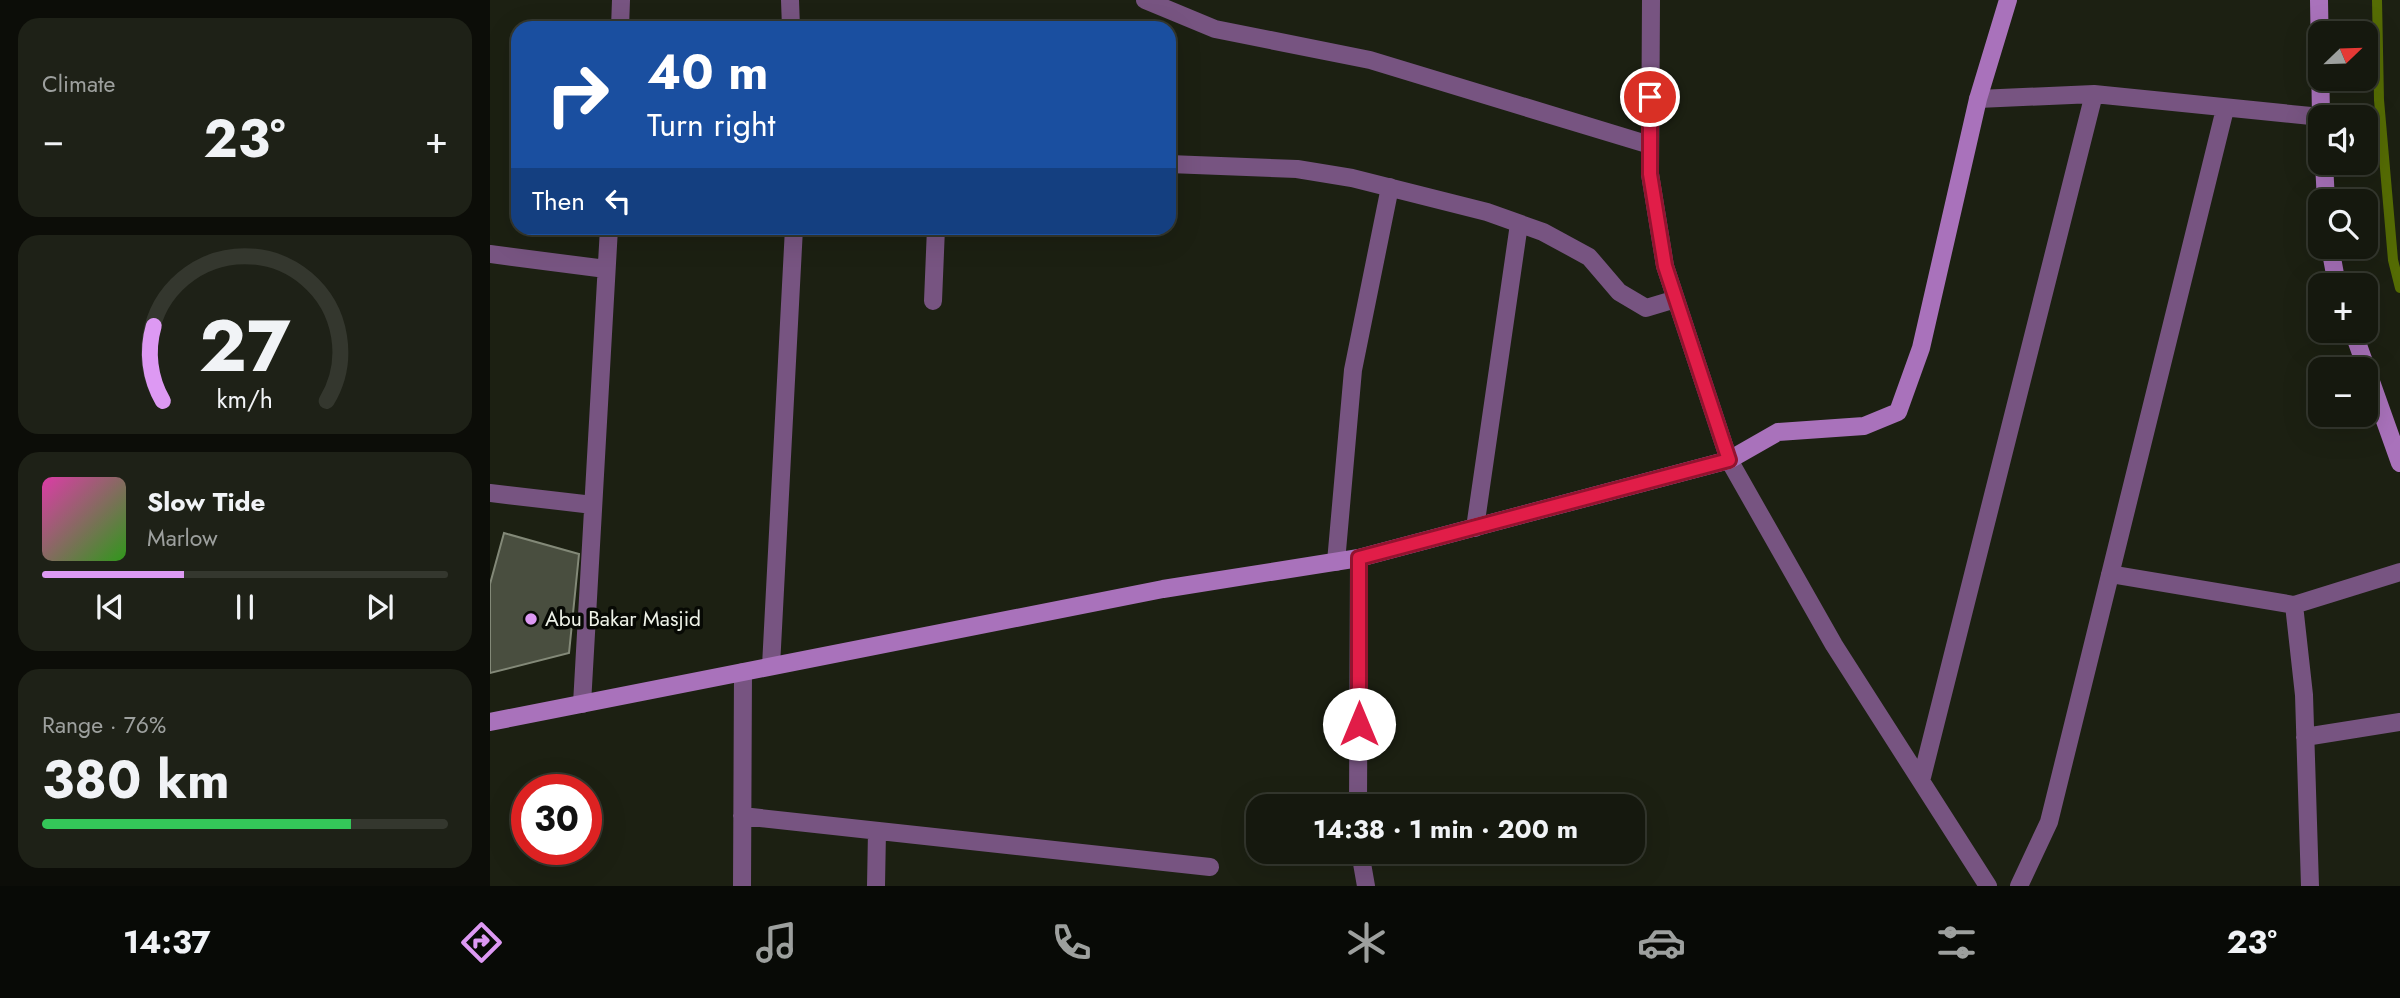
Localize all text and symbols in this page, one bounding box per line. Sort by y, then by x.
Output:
north arrow [2308,21,2378,91]
map controls [2308,21,2378,427]
text: 40 m [647,37,769,107]
icon: right [532,49,623,140]
text: Climate [42,67,115,101]
pin [1620,67,1680,127]
icon: arrive [1631,78,1669,116]
text: 23° [204,101,285,177]
text: Turn right [647,102,776,148]
button: sound [2308,105,2378,175]
text: − [42,112,64,167]
text: + [425,112,448,167]
text: Then [532,182,585,220]
icon: left [599,182,637,220]
button: search [2308,189,2378,259]
button: + [2308,273,2378,343]
text: 27 [199,293,291,398]
button: − [2308,357,2378,427]
text: km/h [217,380,273,416]
text: Slow Tide [147,483,266,521]
text: Marlow [147,521,218,555]
icon: previous [91,588,129,626]
icon: pause [226,588,264,626]
icon: next [361,588,399,626]
place label: Abu Bakar Masjid [545,604,701,634]
marker: Abu Bakar Masjid [523,611,539,627]
position arrow [1322,687,1396,761]
text: Range · 76% [42,708,166,742]
text: 380 km [42,742,230,818]
speed limit sign: 30 [511,774,602,865]
text: 14:38 · 1 min · 200 m [1313,810,1578,848]
icon: directions [457,918,506,967]
icon: music [752,918,801,967]
icon: phone [1047,918,1096,967]
icon: climate [1342,918,1391,967]
icon: car [1637,918,1686,967]
icon: filters [1932,918,1981,967]
text: 14:37 [123,919,211,965]
text: 23° [2227,919,2277,965]

